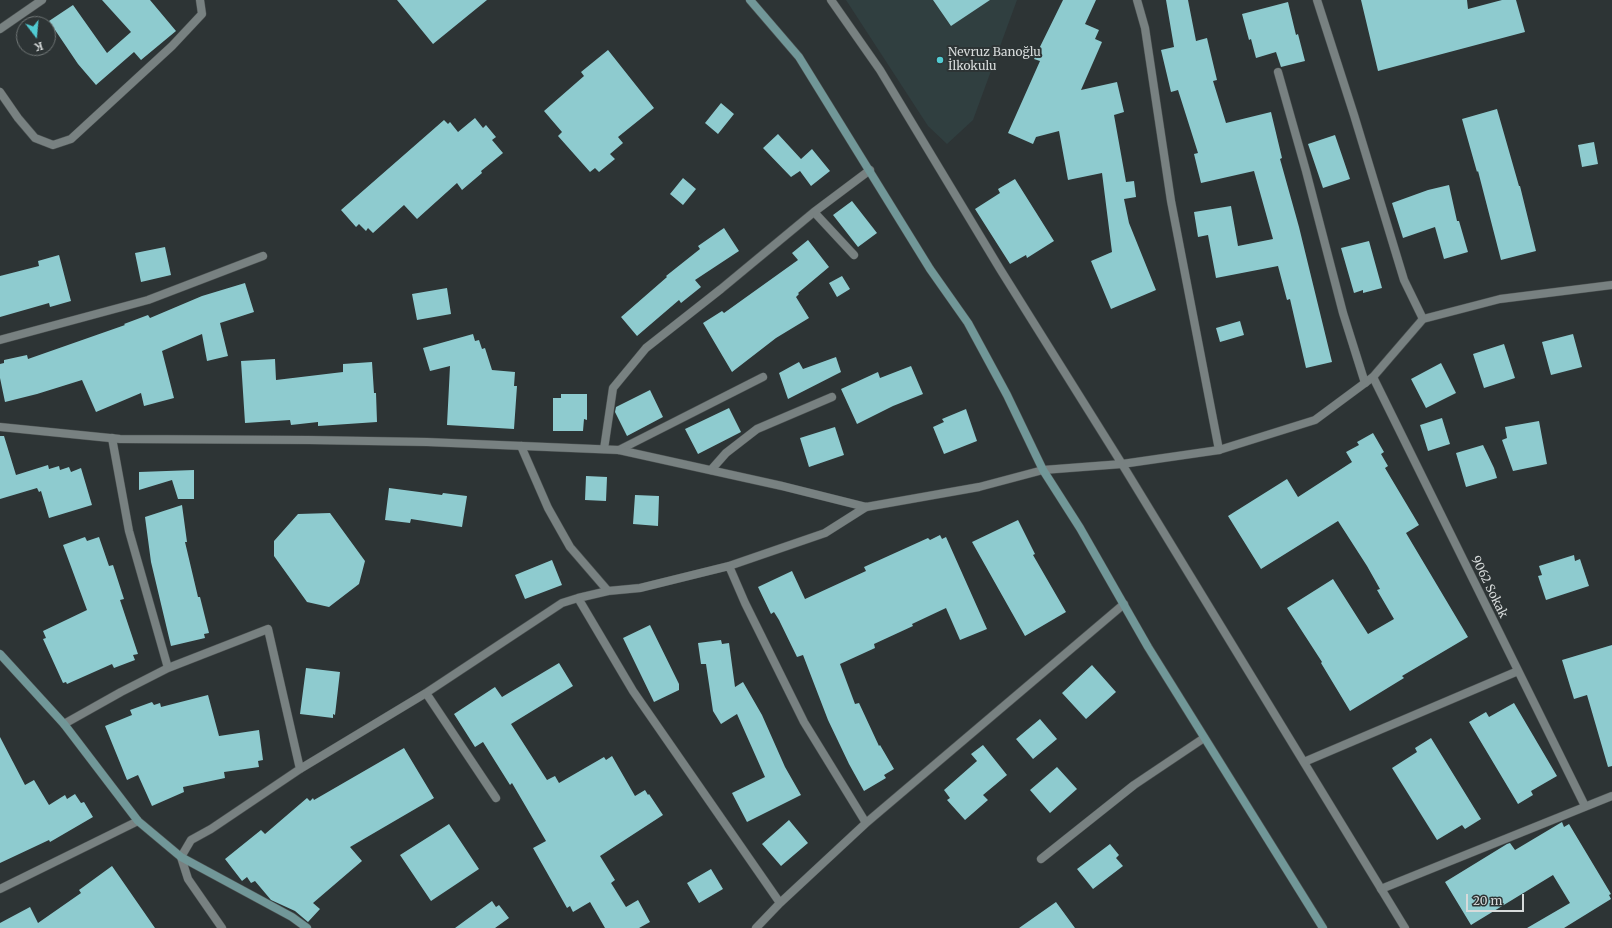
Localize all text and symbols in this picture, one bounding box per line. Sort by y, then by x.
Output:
north arrow [16,16,56,56]
text: K [33,39,45,54]
place label: Nevruz Banoğlu İlkokulu [948,46,1041,74]
marker: Nevruz Banoğlu İlkokulu [935,55,945,65]
street label: 9062 Sokak [1468,554,1510,620]
scale bar [1468,886,1526,912]
text: 20 m [1473,893,1502,908]

